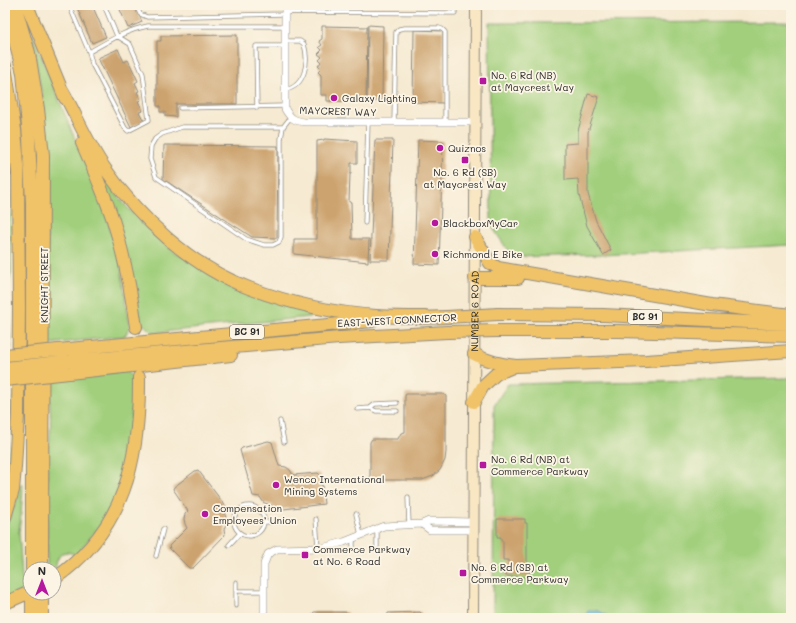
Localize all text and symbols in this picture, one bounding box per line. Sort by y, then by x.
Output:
place label: No. 6 Rd (NB) at Maycrest Way [491,68,574,94]
marker: No. 6 Rd (NB) at Maycrest Way [478,76,488,86]
place label: Galaxy Lighting [342,91,417,105]
marker: Galaxy Lighting [329,93,339,103]
street label: MAYCREST WAY [299,103,377,119]
place label: Quiznos [448,141,486,155]
marker: Quiznos [435,143,445,153]
marker: No. 6 Rd (SB) at Maycrest Way [460,155,470,165]
place label: No. 6 Rd (SB) at Maycrest Way [423,165,507,191]
place label: BlackboxMyCar [443,216,518,230]
marker: BlackboxMyCar [430,218,440,228]
street label: KNIGHT STREET [37,247,51,323]
place label: Richmond E Bike [443,247,523,261]
marker: Richmond E Bike [430,249,440,259]
street label: NUMBER 6 ROAD [467,270,482,352]
street label: EAST-WEST CONNECTOR [337,310,457,330]
road number: BC 91 [628,310,662,324]
road number: BC 91 [230,325,264,339]
place label: No. 6 Rd (NB) at Commerce Parkway [491,452,588,478]
marker: No. 6 Rd (NB) at Commerce Parkway [478,460,488,470]
place label: Wenco International Mining Systems [284,472,385,498]
marker: Wenco International Mining Systems [271,480,281,490]
place label: Compensation Employees’ Union [213,501,296,527]
marker: Compensation Employees’ Union [200,509,210,519]
place label: Commerce Parkway at No. 6 Road [313,542,410,568]
marker: Commerce Parkway at No. 6 Road [300,550,310,560]
place label: No. 6 Rd (SB) at Commerce Parkway [471,560,568,586]
north arrow [22,561,62,601]
text: N [38,563,46,578]
marker: No. 6 Rd (SB) at Commerce Parkway [458,568,468,578]

